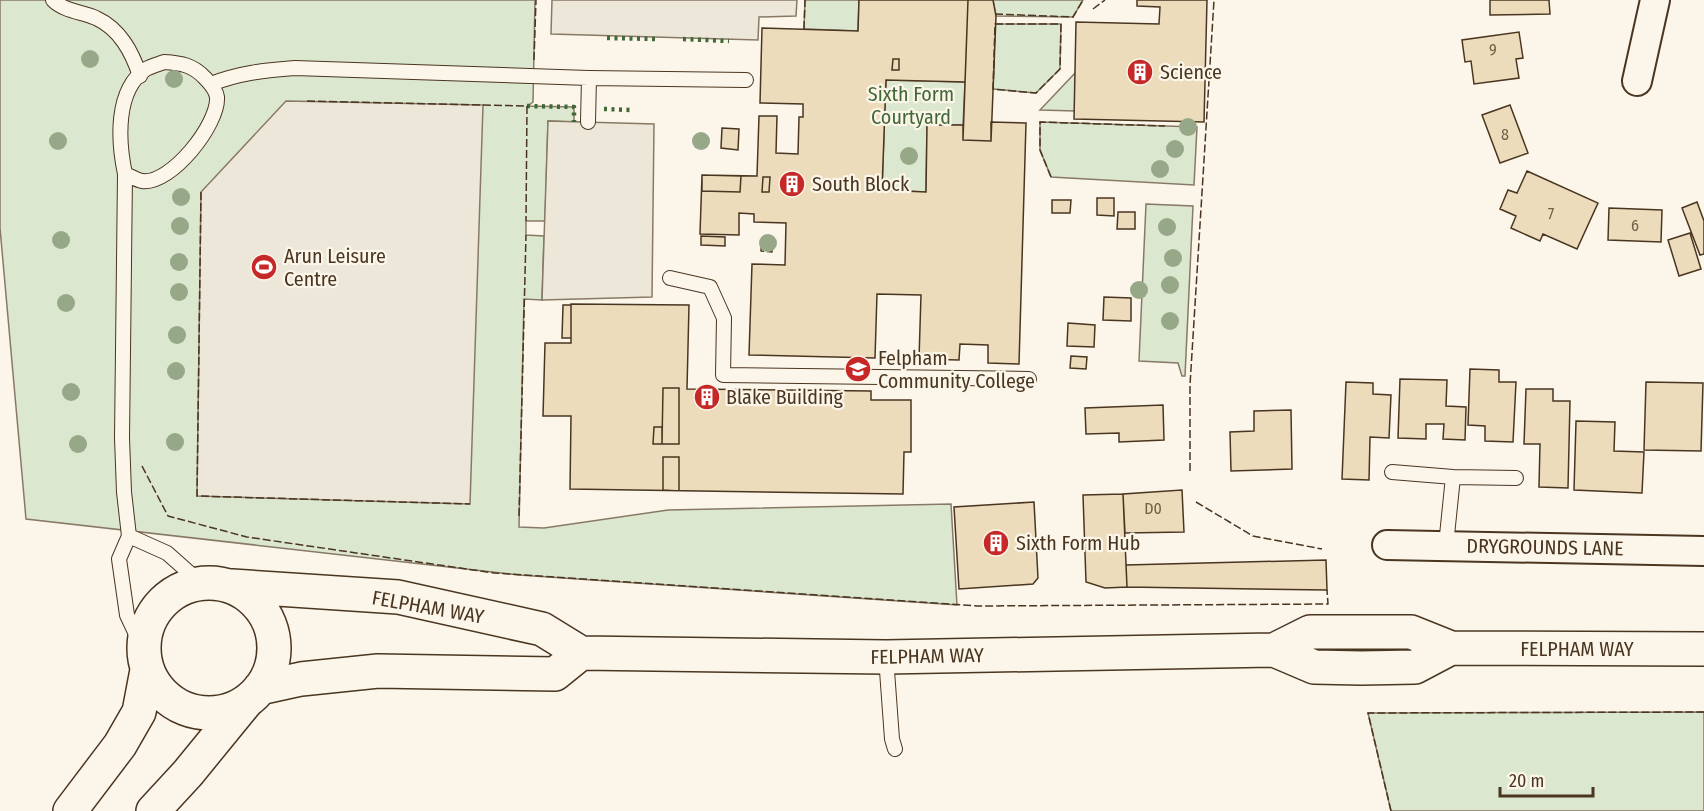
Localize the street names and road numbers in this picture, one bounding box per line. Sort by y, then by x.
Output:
street label: DRYGROUNDS LANE [1466,534,1624,560]
street label: FELPHAM WAY [370,585,486,629]
street label: FELPHAM WAY [1520,637,1634,661]
street label: FELPHAM WAY [870,643,984,669]

